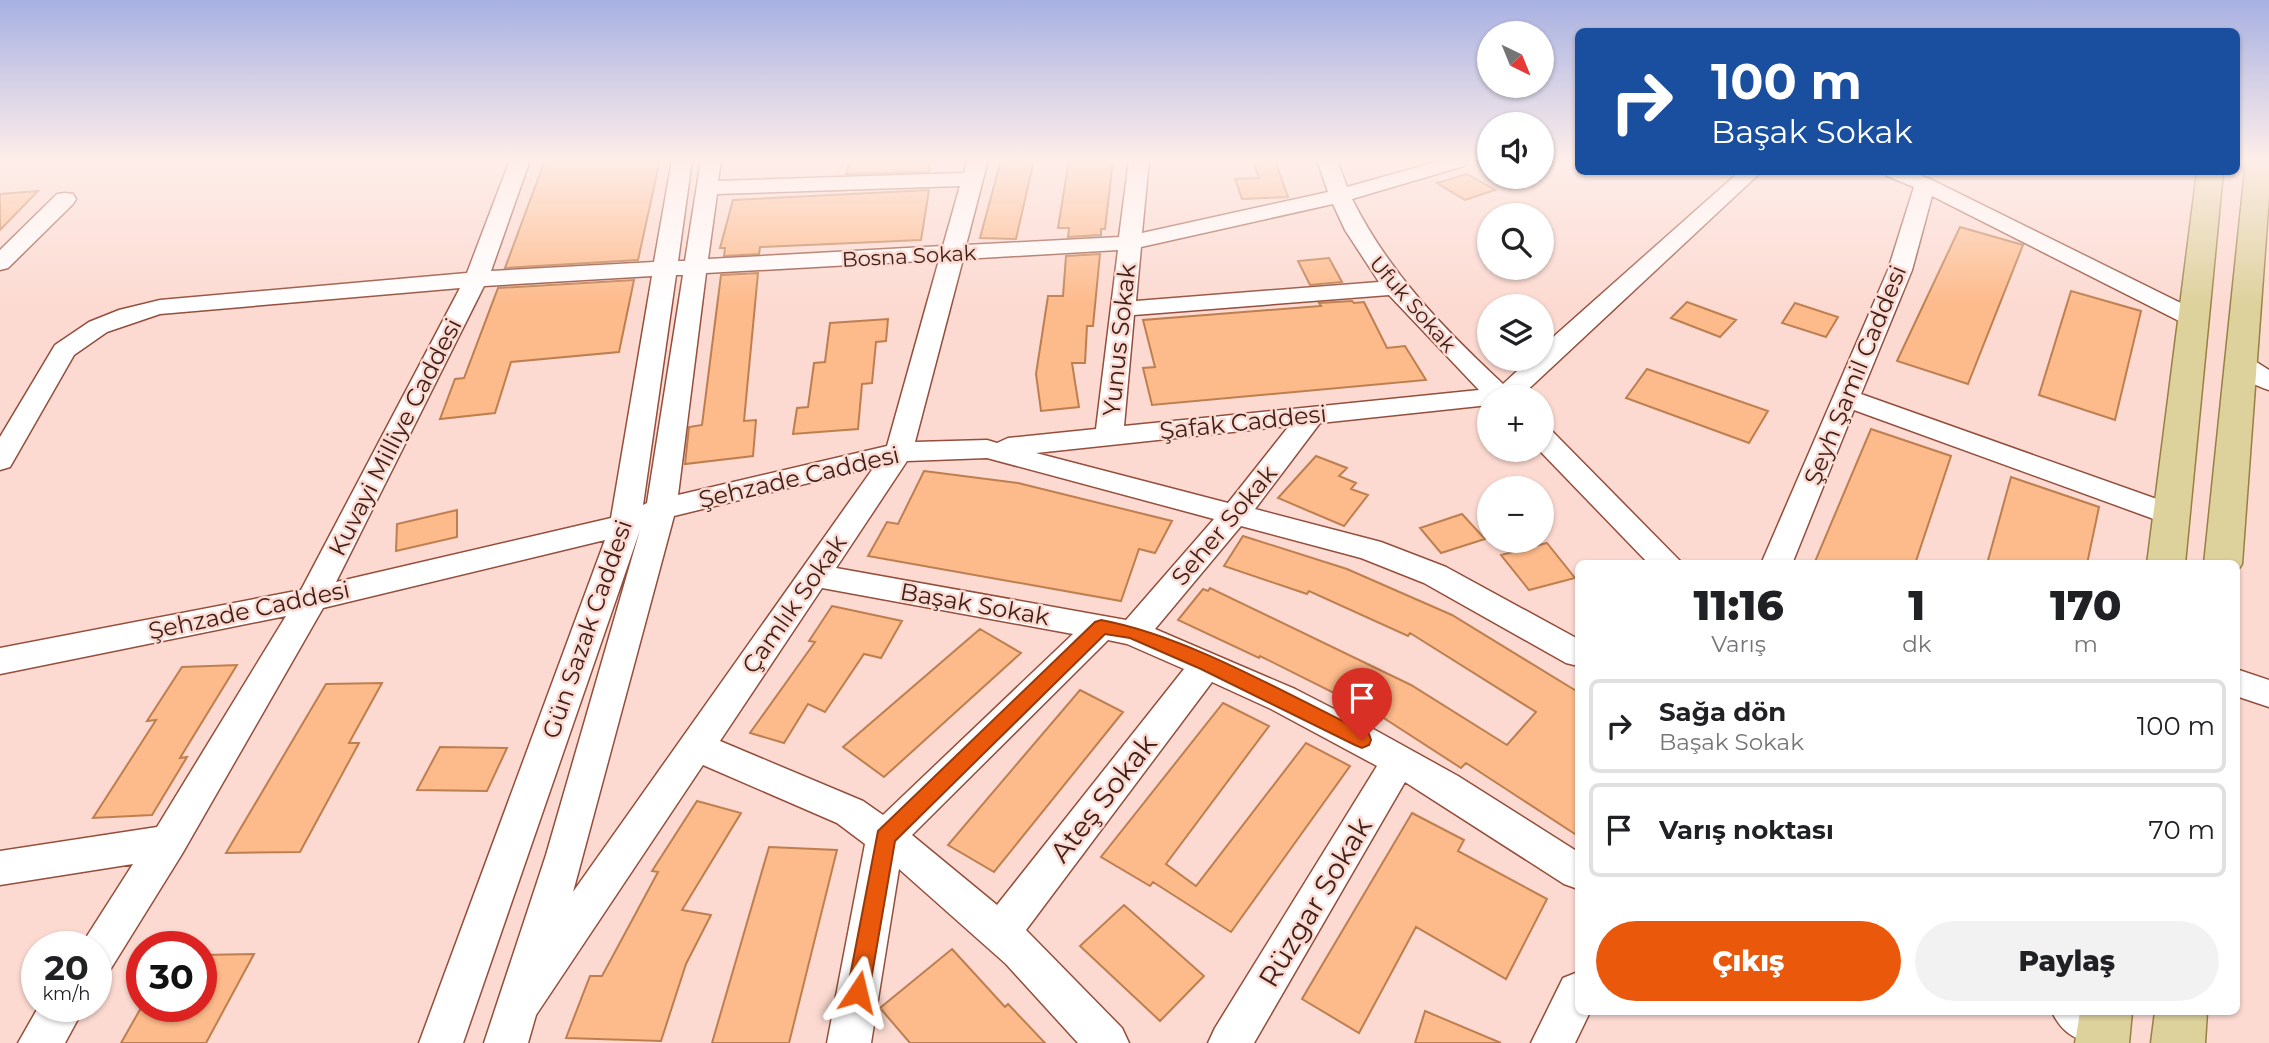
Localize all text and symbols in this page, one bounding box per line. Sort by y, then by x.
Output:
north arrow [1477,21,1554,98]
map controls [1477,21,1554,553]
text: 100 m [1711,52,1862,111]
icon: right [1596,56,1687,147]
button: sound [1477,112,1554,189]
text: Başak Sokak [1711,112,1913,151]
button: search [1477,203,1554,280]
street label: Bosna Sokak [841,240,977,272]
street label: Ufuk Sokak [1364,251,1462,358]
street label: Şeyh Şamil Caddesi [1798,261,1912,489]
street label: Yunus Sokak [1097,262,1142,418]
button: layers [1477,294,1554,371]
street label: Kuvayi Milliye Caddesi [322,313,468,561]
button: + [1477,385,1554,462]
street label: Şafak Caddesi [1158,399,1328,445]
street label: Şehzade Caddesi [696,440,902,514]
street label: Seher Sokak [1165,458,1283,591]
button: − [1477,476,1554,553]
street label: Gün Sazak Caddesi [536,516,638,742]
street label: Çamlık Sokak [736,529,853,679]
street label: Şehzade Caddesi [146,574,352,646]
street label: Başak Sokak [898,577,1053,632]
text: 11:16 [1693,579,1784,631]
text: 1 [1908,579,1925,631]
text: 170 [2050,579,2121,631]
text: Varış [1711,630,1766,658]
text: dk [1902,630,1932,658]
text: m [2074,630,2098,658]
pin [1332,668,1392,740]
icon: arrive [1343,679,1381,717]
text: Sağa dön [1659,696,1786,728]
icon: right [1600,707,1638,745]
text: 100 m [2137,710,2215,742]
street label: Ateş Sokak [1042,727,1164,869]
text: Başak Sokak [1659,728,1804,756]
street label: Rüzgar Sokak [1251,811,1379,993]
icon: arrive [1600,811,1638,849]
text: Varış noktası [1659,814,1834,846]
text: 70 m [2149,814,2215,846]
button: Çıkış [1596,921,1901,1001]
button: Paylaş [1915,921,2219,1001]
speed limit sign: 30 [126,931,217,1022]
text: 20 [44,946,89,989]
position arrow [821,955,895,1029]
text: km/h [42,983,91,1005]

